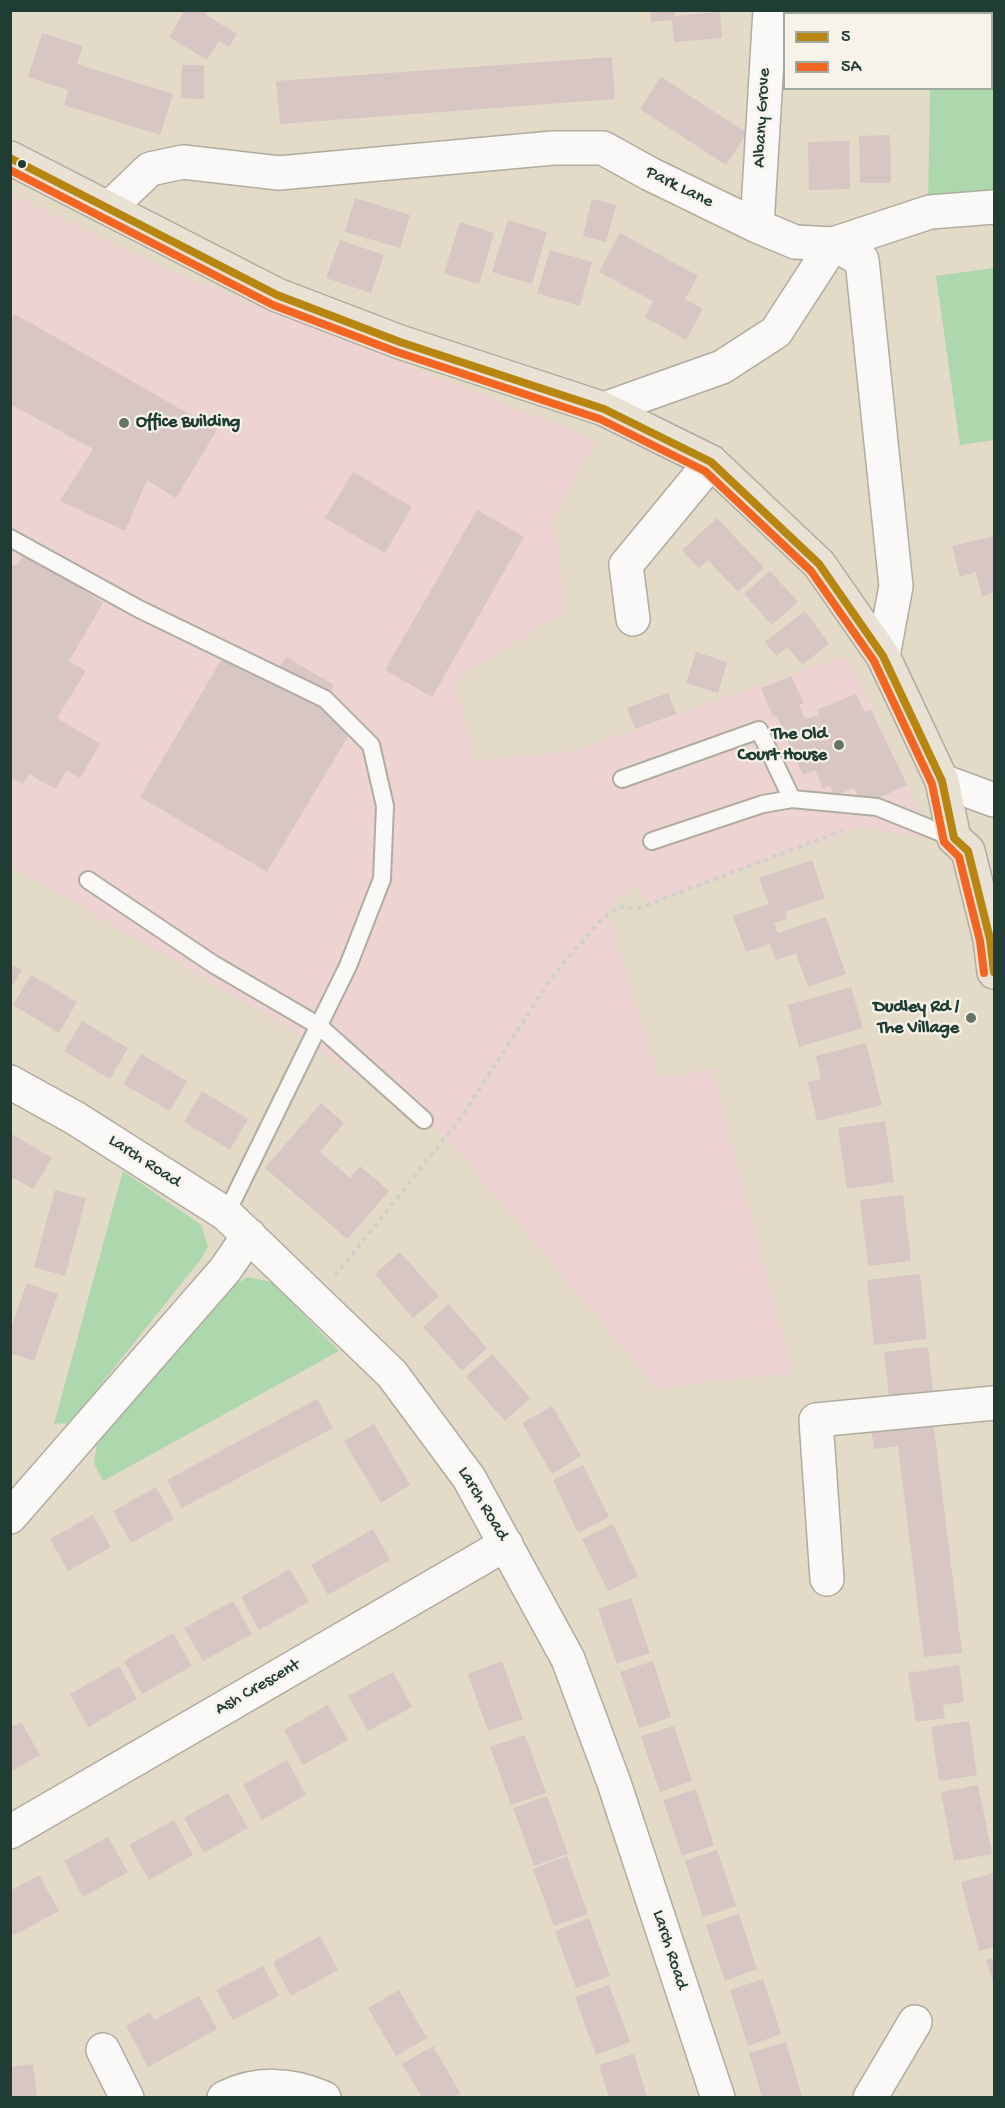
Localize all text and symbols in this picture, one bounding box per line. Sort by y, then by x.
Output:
legend [783,12,993,90]
text: 5 [841,27,850,48]
text: 5A [841,57,861,78]
street label: Albany Grove [750,67,776,169]
unlabelled marker [16,158,28,170]
street label: Park Lane [641,162,717,214]
place label: Office Building [136,412,240,434]
marker: Office Building [117,416,131,430]
place label: The Old Court House [737,724,827,766]
marker: The Old Court House [832,738,846,752]
place label: Dudley Rd / The Village [873,997,959,1040]
marker: Dudley Rd / The Village [964,1011,978,1025]
street label: Larch Road [104,1131,184,1193]
street label: Larch Road [452,1463,512,1545]
street label: Ash Crescent [212,1655,304,1721]
street label: Larch Road [646,1908,692,1992]

